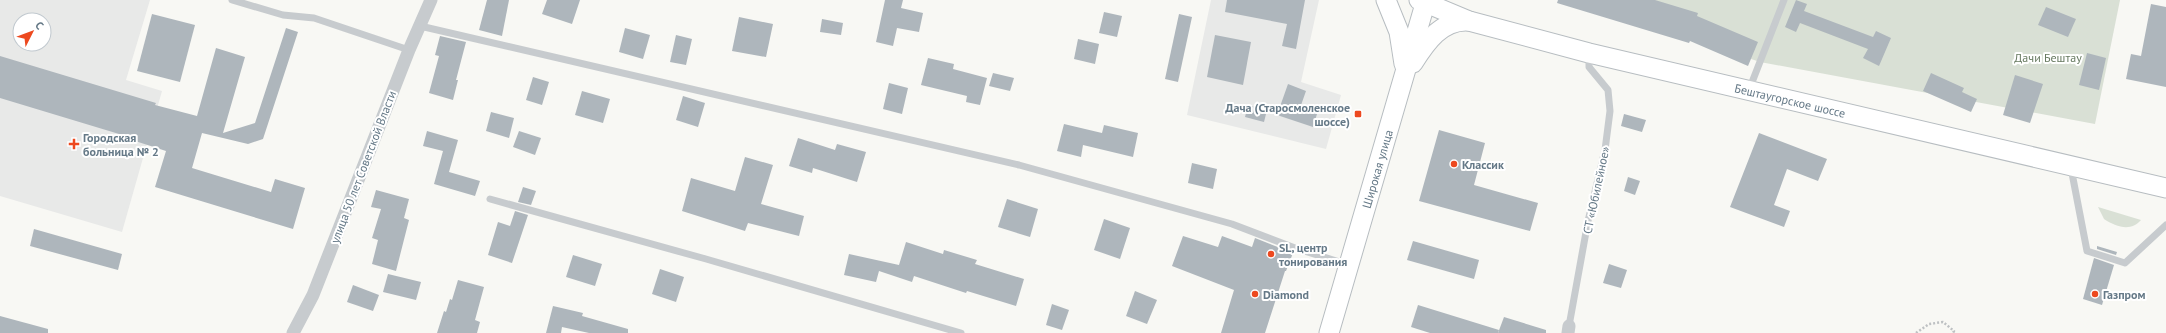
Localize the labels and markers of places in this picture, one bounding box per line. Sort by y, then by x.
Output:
place label: Дача (Старосмоленское шоссе) [1225,100,1350,129]
marker: Дача (Старосмоленское шоссе) [1353,109,1363,119]
place label: Городская больница № 2 [83,130,159,159]
marker: Городская больница № 2 [68,138,80,150]
place label: Классик [1462,157,1504,172]
marker: Классик [1449,159,1459,169]
place label: SL, центр тонирования [1279,240,1347,269]
marker: SL, центр тонирования [1266,249,1276,259]
place label: Diamond [1263,287,1309,302]
place label: Газпром [2103,287,2146,302]
marker: Diamond [1250,289,1260,299]
marker: Газпром [2090,289,2100,299]

